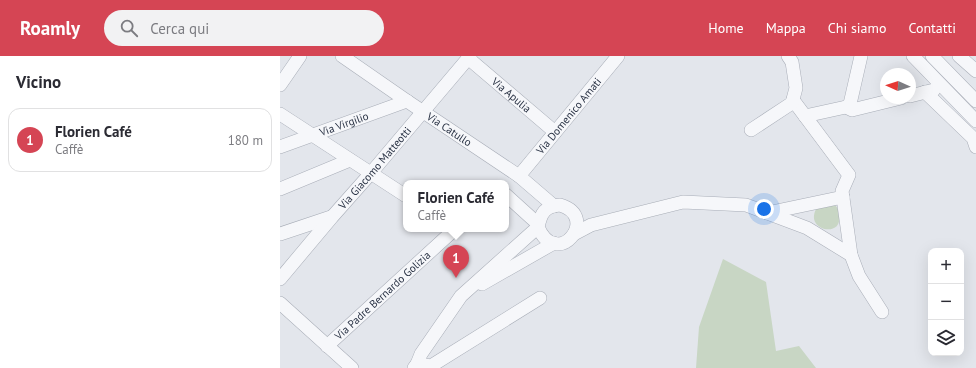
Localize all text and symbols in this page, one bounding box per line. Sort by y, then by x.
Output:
search box [104,10,384,46]
text: Roamly [20,16,80,40]
icon: search [118,17,140,39]
text: Cerca qui [150,19,209,38]
text: Home [708,19,744,37]
text: Mappa [766,19,806,37]
text: Chi siamo [828,19,886,37]
text: Contatti [908,19,956,37]
north arrow [880,68,916,104]
text: Vicino [16,71,61,93]
street label: Via Apulia [488,74,534,116]
street label: Via Domenico Amati [532,75,604,158]
street label: Via Virgilio [317,109,370,139]
street label: Via Catullo [423,109,475,149]
text: Florien Café [55,122,132,141]
street label: Via Giacomo Matteotti [335,124,414,213]
text: 1 [26,132,34,149]
text: 180 m [228,132,263,149]
text: Caffè [55,141,83,158]
popup [403,180,509,232]
text: Florien Café [418,188,494,207]
your location [754,199,774,219]
text: Caffè [418,207,446,224]
pin: 1 [443,245,469,278]
street label: Via Padre Bernardo Golizia [331,248,433,343]
map controls [928,248,964,356]
button: + [928,248,964,284]
button: − [928,284,964,320]
button: layers [928,320,964,356]

